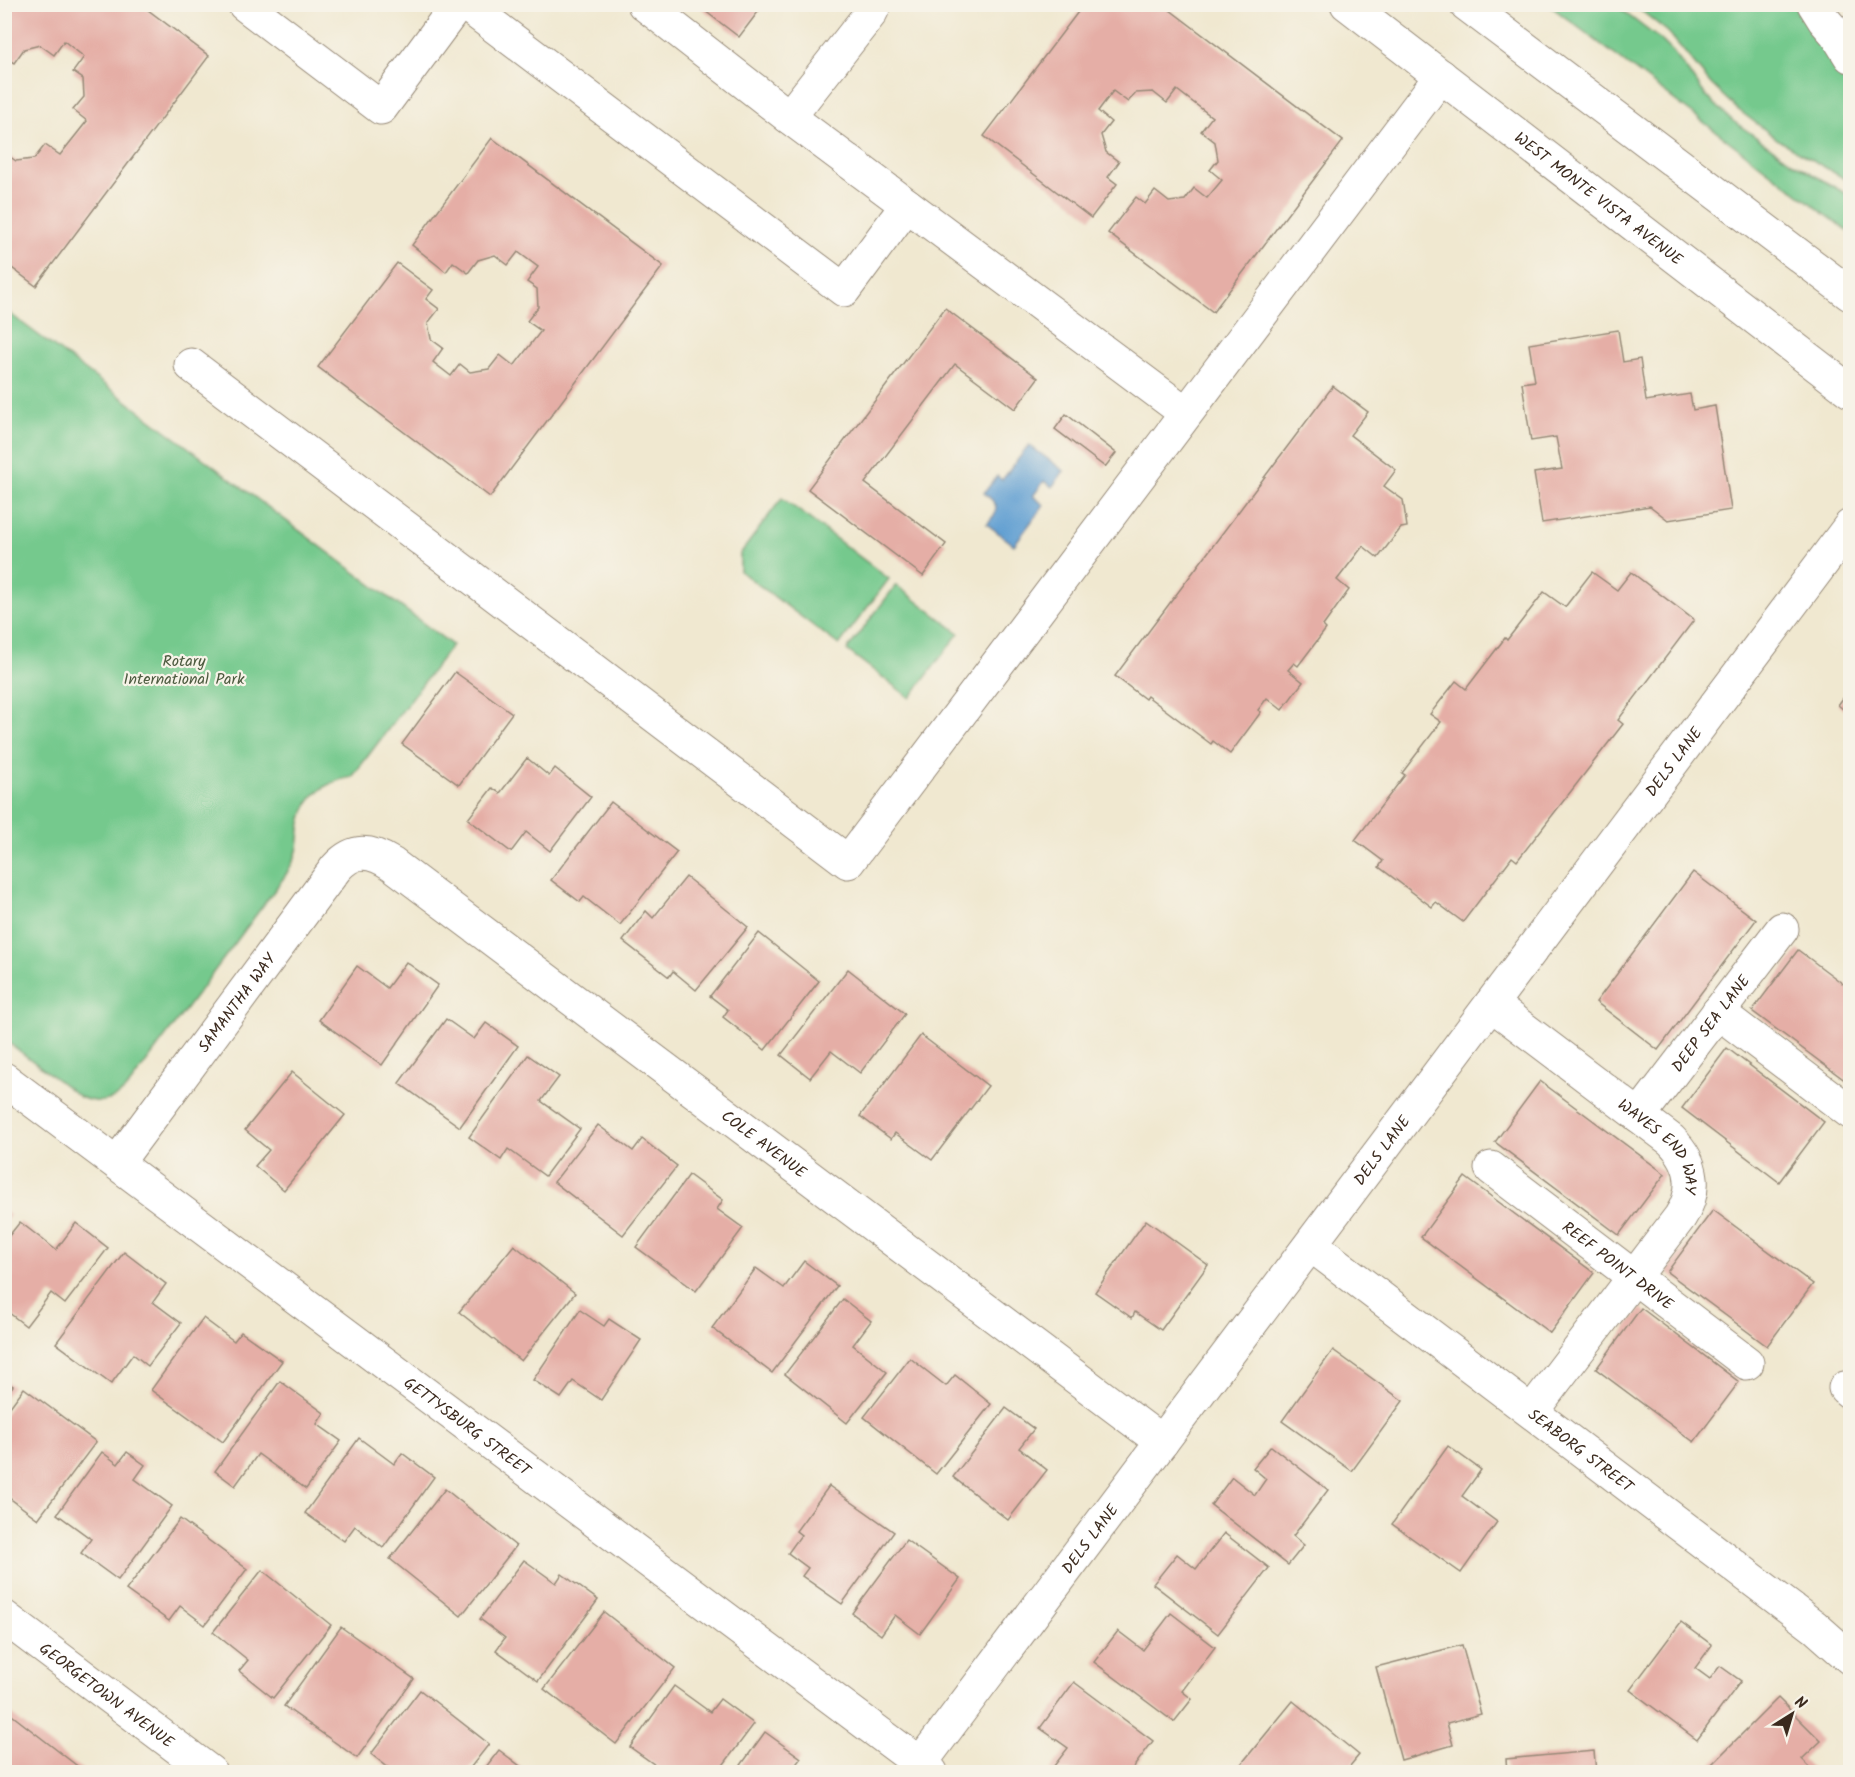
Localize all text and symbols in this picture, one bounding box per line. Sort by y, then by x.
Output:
street label: WEST MONTE VISTA AVENUE [1508,126,1688,273]
park label: Rotary International Park [124,649,245,692]
street label: DELS LANE [1640,721,1709,803]
street label: SAMANTHA WAY [192,948,283,1058]
street label: DEEP SEA LANE [1666,969,1757,1078]
street label: WAVES END WAY [1612,1093,1702,1197]
street label: COLE AVENUE [715,1104,812,1186]
street label: DELS LANE [1348,1110,1417,1191]
street label: REEF POINT DRIVE [1556,1215,1679,1317]
street label: GETTYSBURG STREET [398,1371,537,1484]
street label: SEABORG STREET [1522,1403,1640,1500]
street label: DELS LANE [1056,1499,1126,1580]
street label: GEORGETOWN AVENUE [34,1637,179,1755]
north arrow [1762,1684,1822,1744]
text: N [1789,1690,1812,1716]

